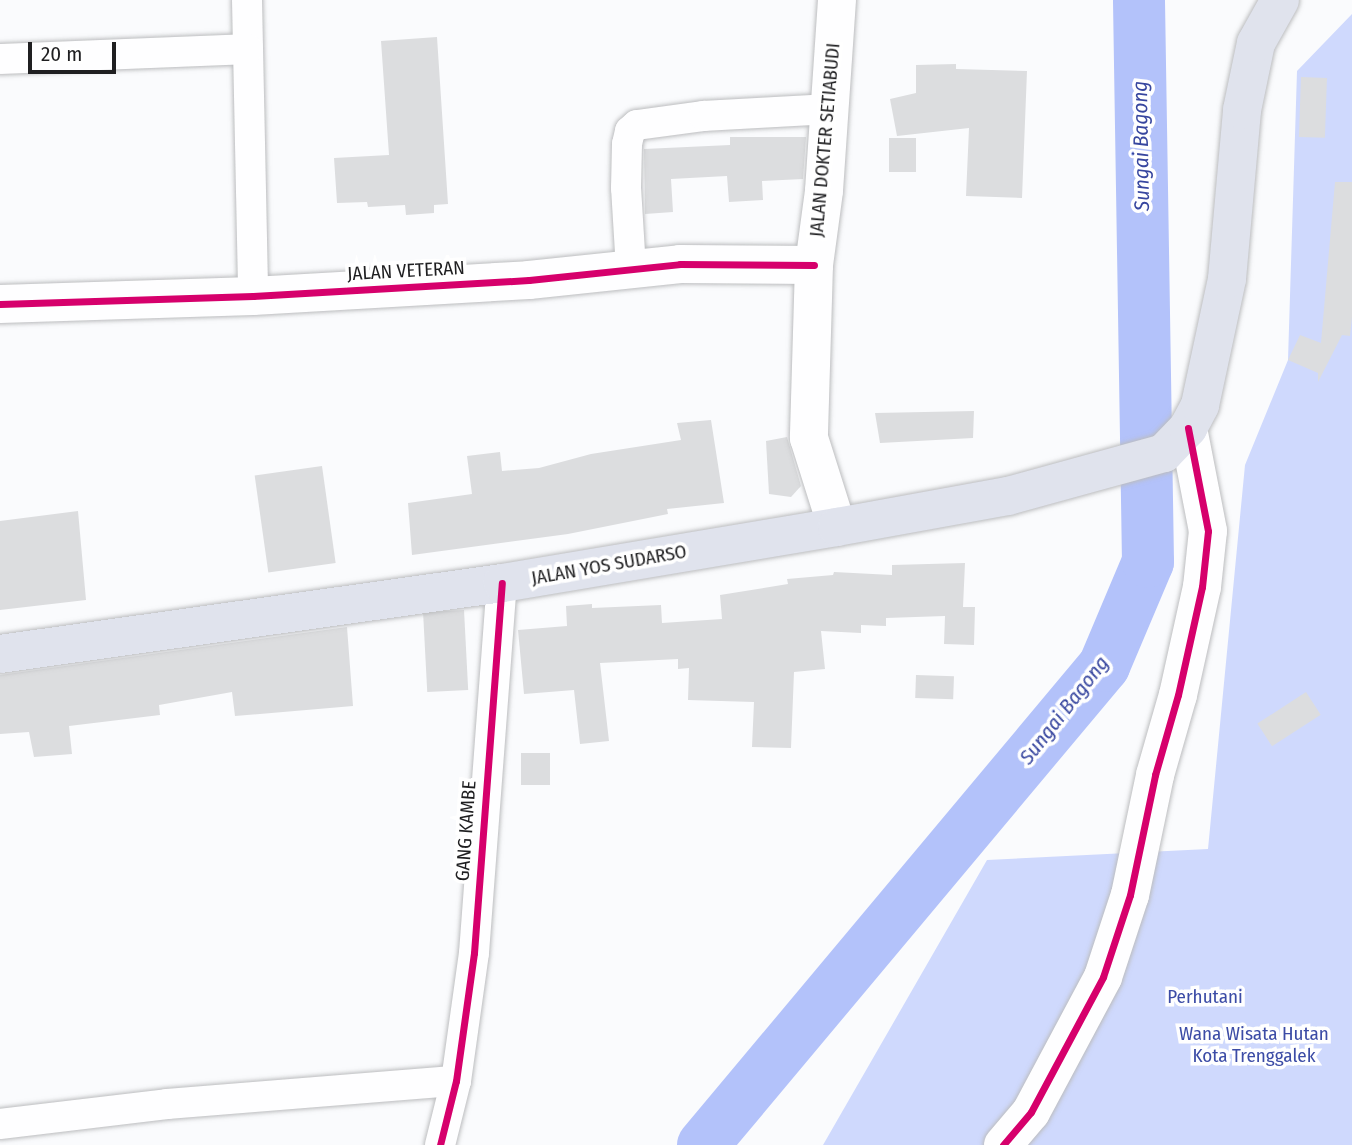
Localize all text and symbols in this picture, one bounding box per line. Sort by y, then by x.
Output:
scale bar [32,28,119,72]
text: 20 m [41,41,82,67]
street label: JALAN DOKTER SETIABUDI [805,42,845,238]
water label: Sungai Bagong [1127,81,1155,211]
street label: JALAN VETERAN [347,257,465,285]
street label: JALAN YOS SUDARSO [530,540,688,590]
water label: Sungai Bagong [1014,651,1114,769]
street label: GANG KAMBE [451,780,481,882]
park label: Perhutani [1167,986,1243,1008]
park label: Wana Wisata Hutan Kota Trenggalek [1179,1023,1329,1067]

